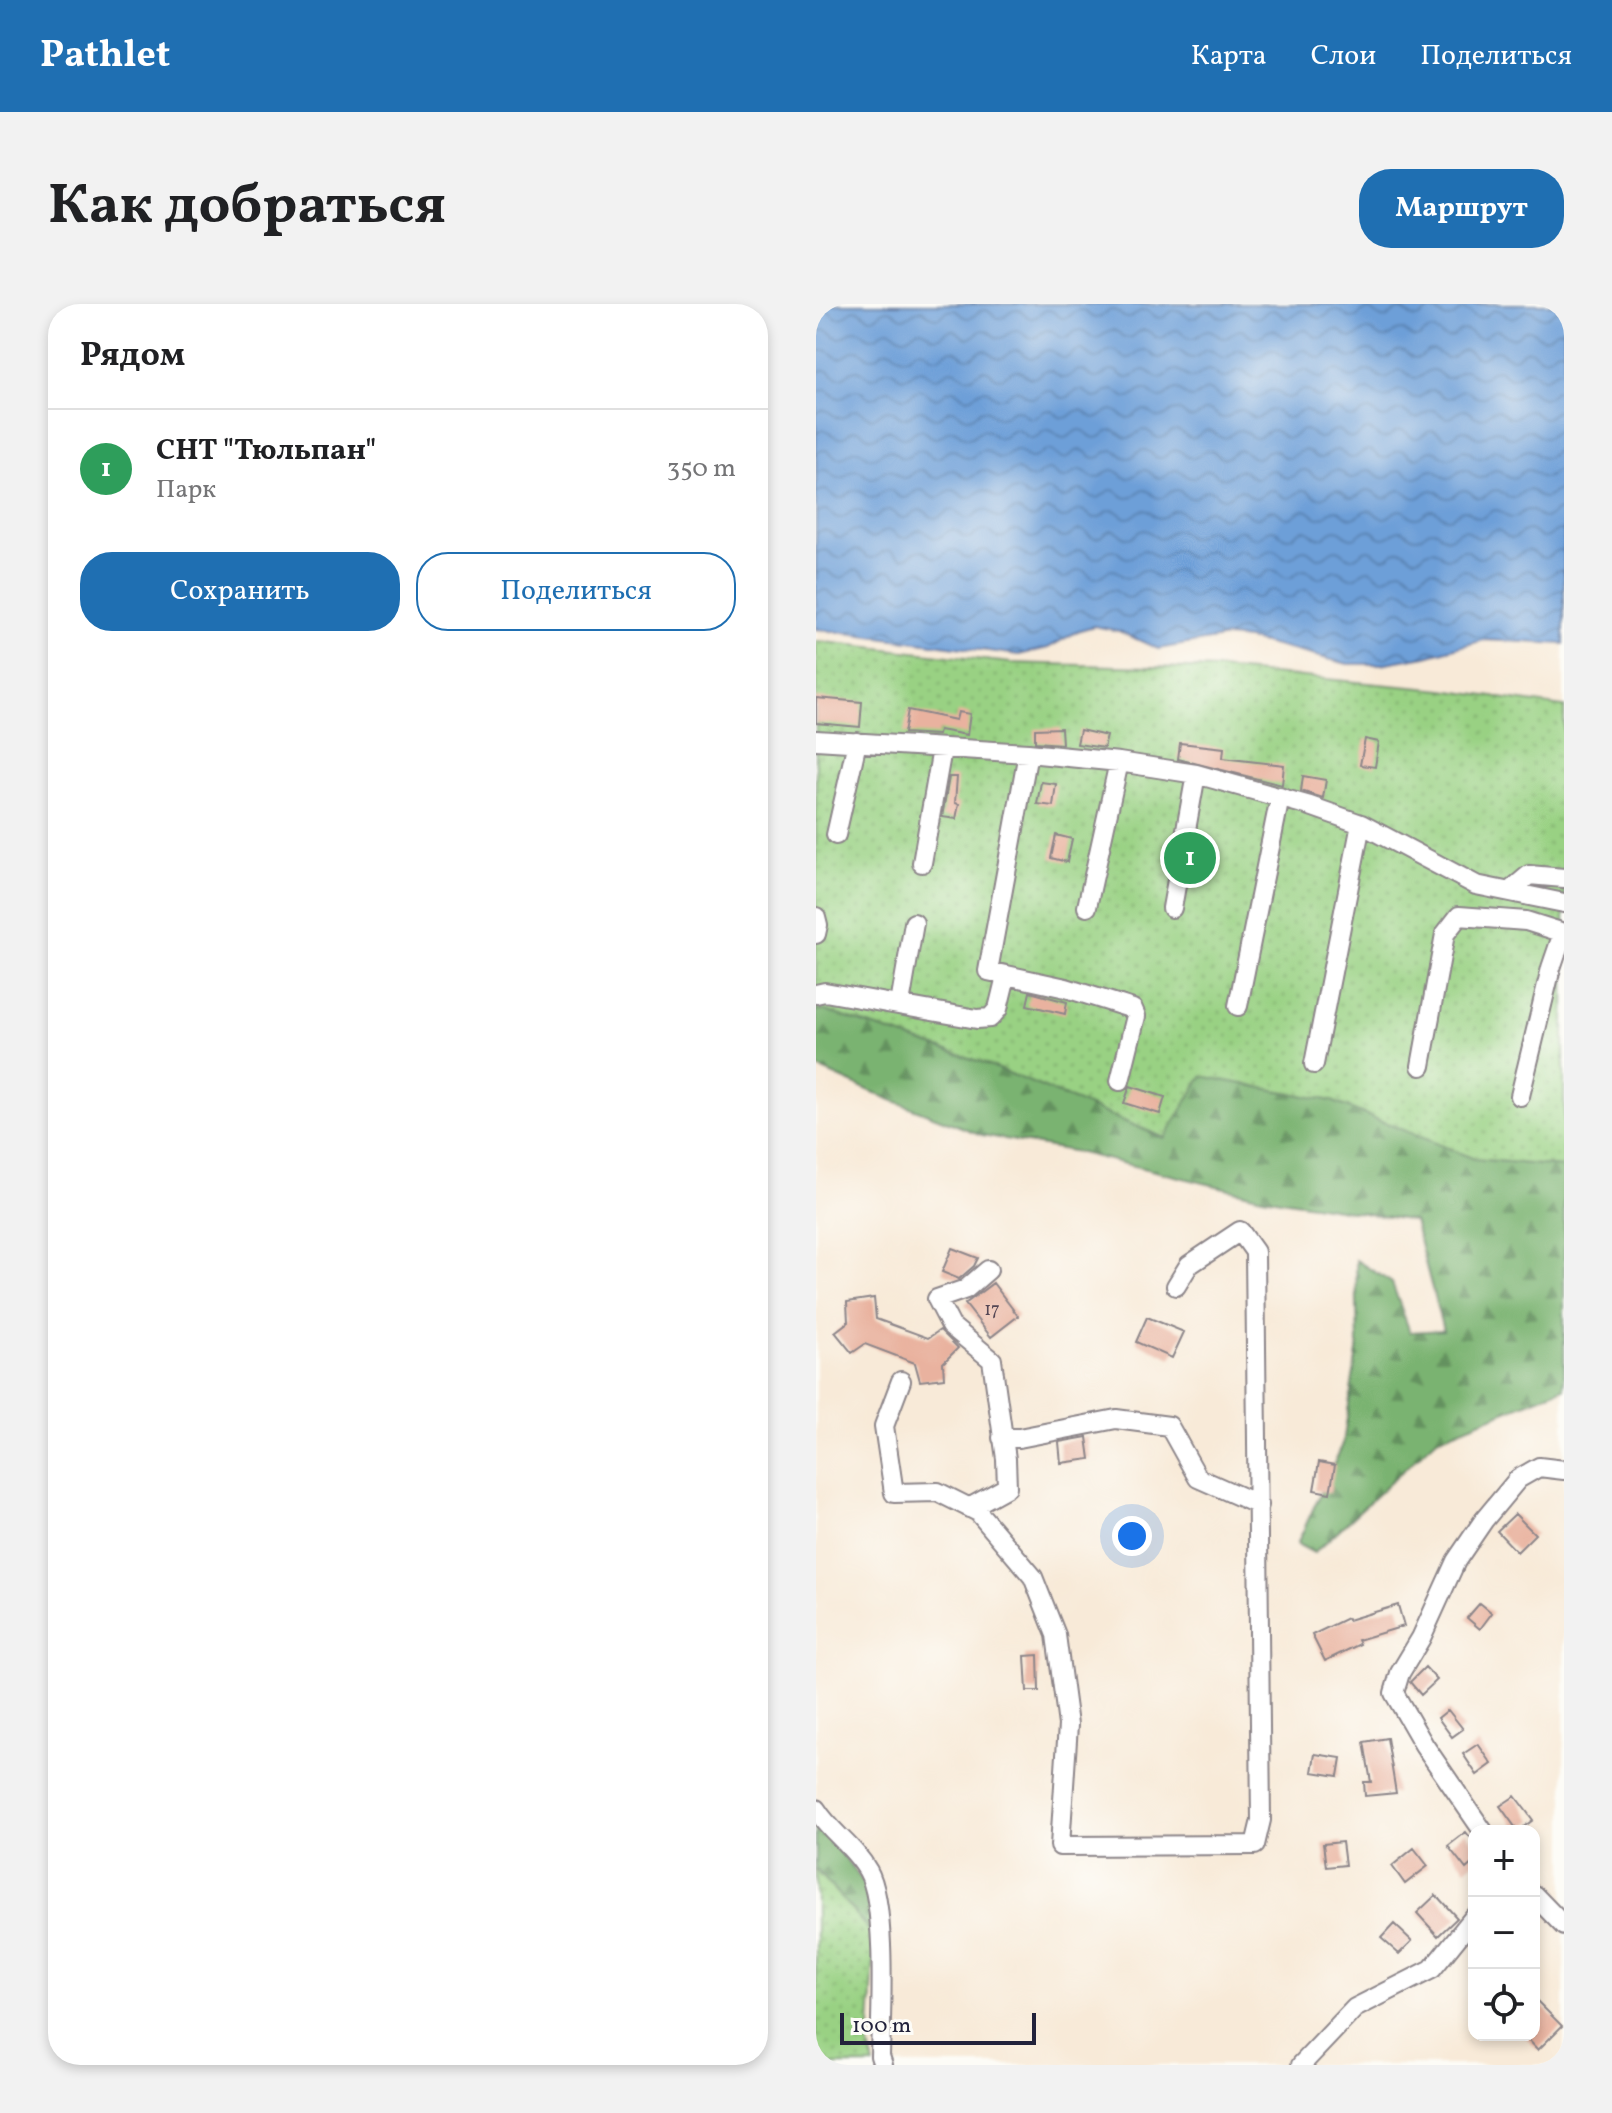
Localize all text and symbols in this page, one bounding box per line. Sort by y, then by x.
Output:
text: Pathlet [40,30,170,83]
text: Карта [1191,37,1267,76]
text: Слои [1311,37,1376,76]
text: Поделиться [1420,37,1572,76]
text: Как добраться [48,169,446,247]
button: Маршрут [1359,169,1564,248]
text: Рядом [80,333,185,380]
text: СНТ "Тюльпан" [156,430,376,472]
text: 1 [101,451,111,487]
text: 350 m [667,451,736,487]
text: Парк [156,472,216,508]
button: Сохранить [80,552,400,631]
button: Поделиться [416,552,736,631]
pin: 1 [1164,828,1216,888]
house number: 17 [984,1298,1000,1323]
your location [1112,1516,1152,1556]
map controls [1468,1825,1540,2041]
button: + [1468,1825,1540,1897]
button: − [1468,1897,1540,1969]
button: locate [1468,1969,1540,2041]
scale bar [840,2009,1036,2045]
text: 100 m [852,2011,911,2042]

